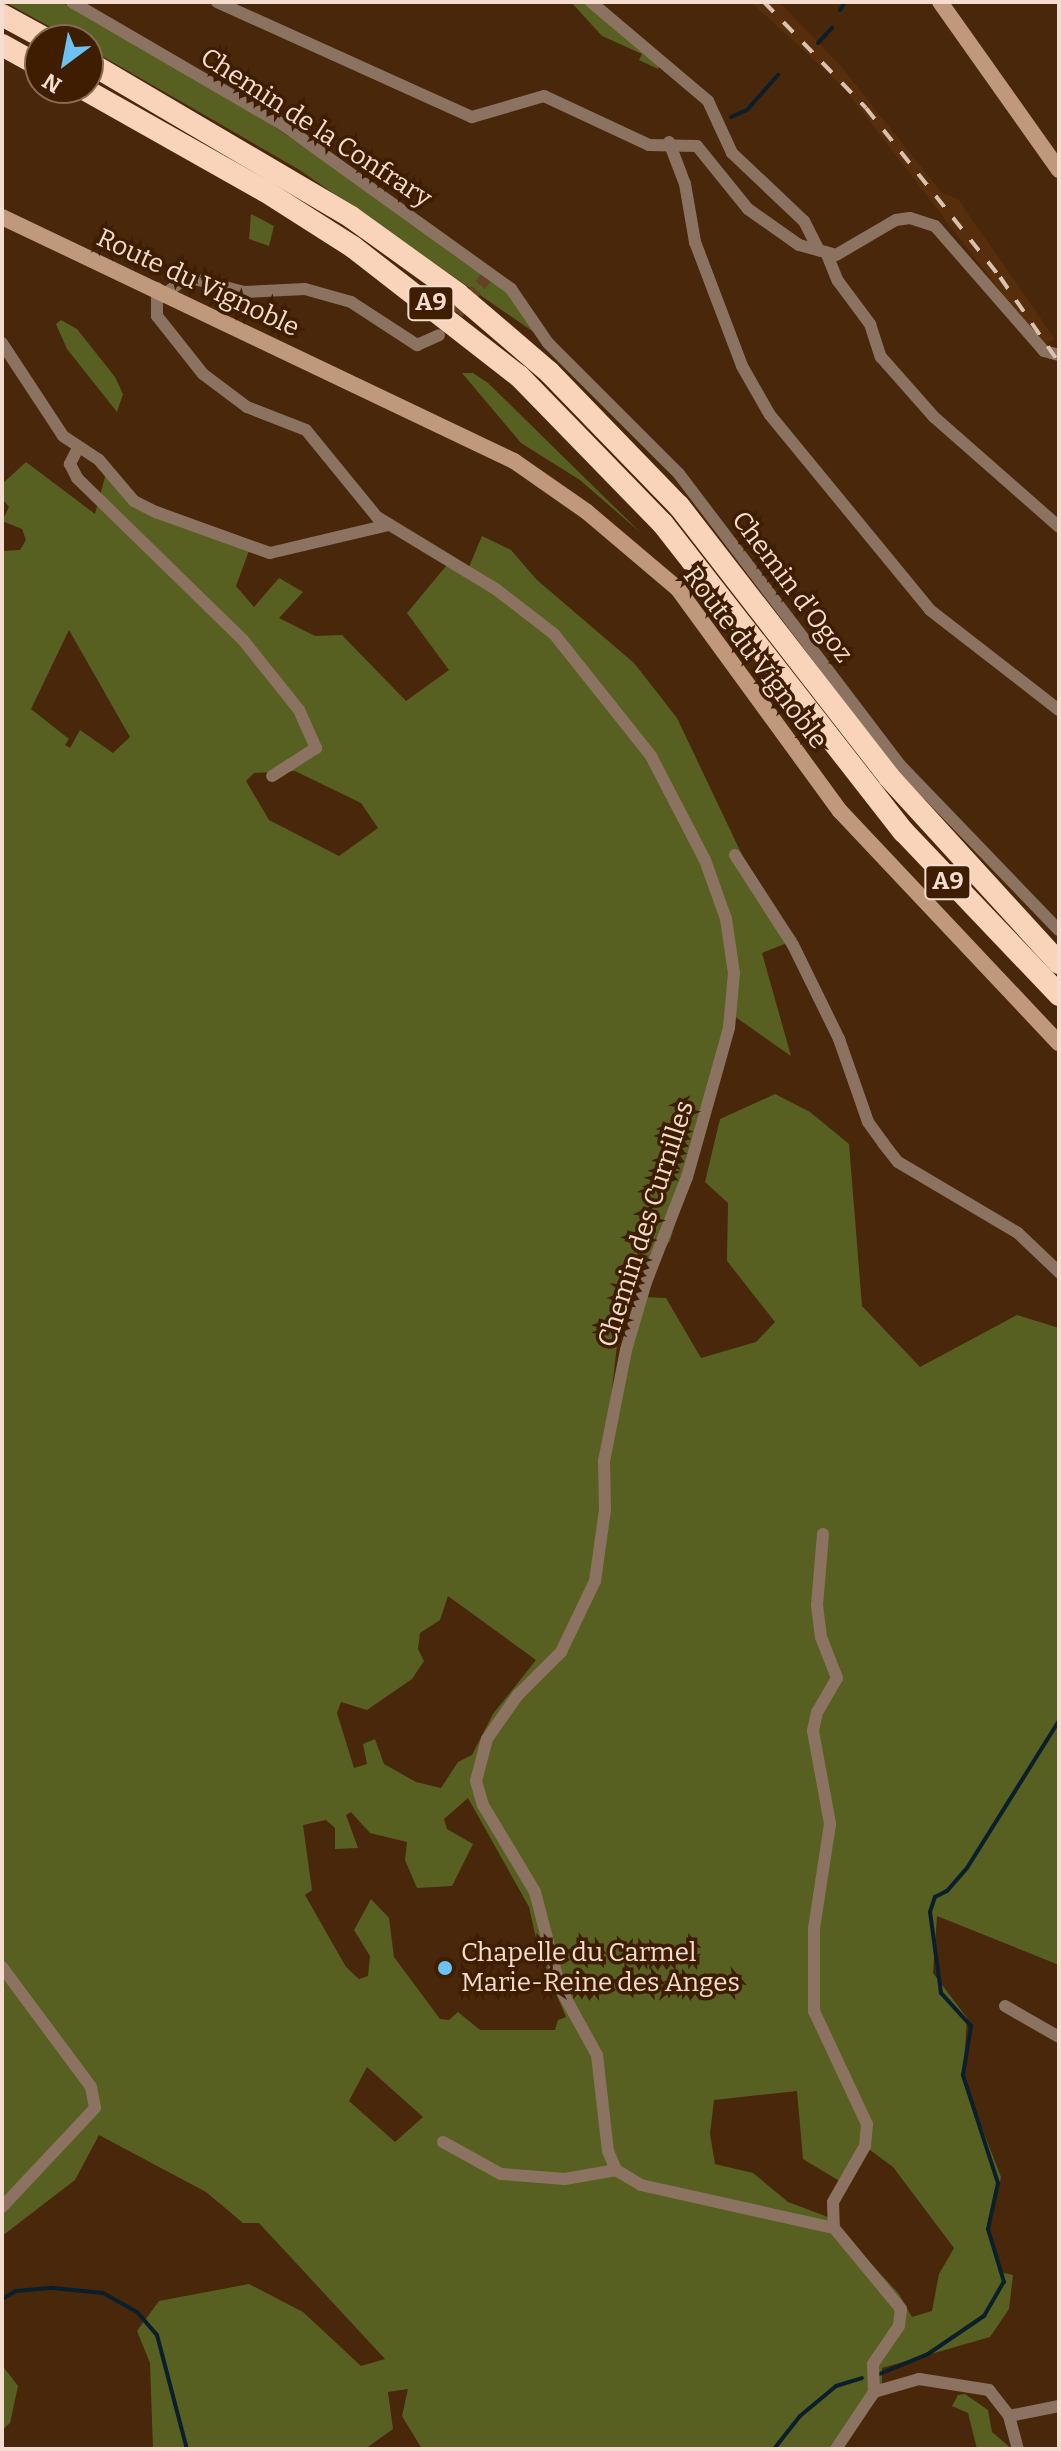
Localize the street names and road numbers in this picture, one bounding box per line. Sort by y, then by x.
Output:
street label: Chemin de la Confrary [195,42,437,214]
street label: Route du Vignoble [92,222,304,344]
road number: A9 [407,283,455,323]
street label: Chemin d'Ogoz [725,505,859,669]
street label: Route du Vignoble [676,561,834,755]
road number: A9 [924,862,972,902]
street label: Chemin des Curnilles [591,1097,701,1351]

